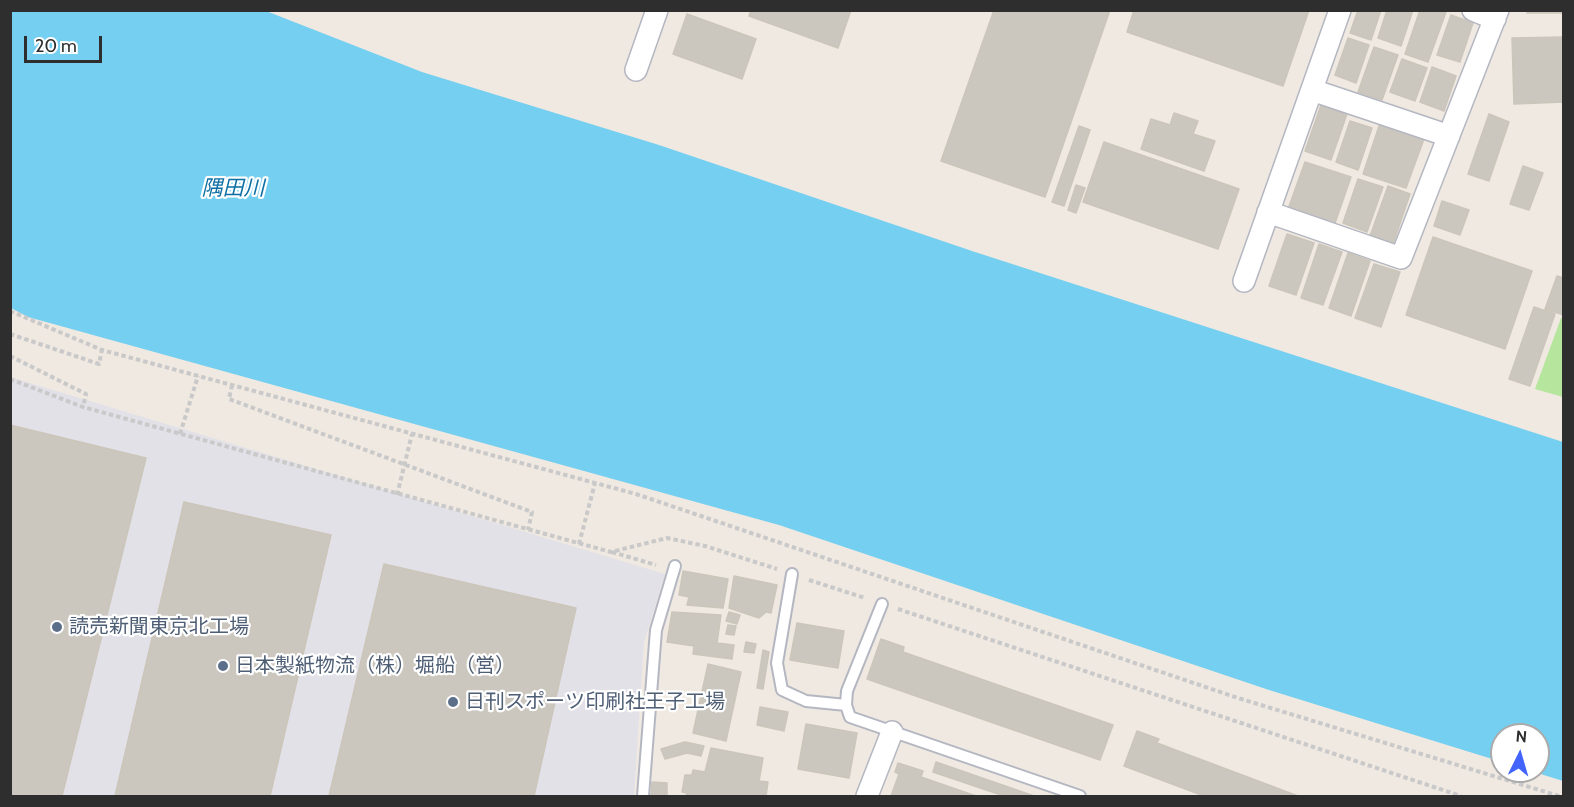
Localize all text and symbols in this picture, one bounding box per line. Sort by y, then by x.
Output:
scale bar [27,24,105,62]
text: 20 m [35,35,77,57]
water label: 隅田川 [202,176,264,202]
place label: 読売新聞東京北工場 [69,615,249,639]
marker: 読売新聞東京北工場 [50,620,64,634]
place label: 日本製紙物流（株）堀船（営） [235,654,515,678]
marker: 日本製紙物流（株）堀船（営） [216,659,230,673]
place label: 日刊スポーツ印刷社王子工場 [465,690,725,714]
marker: 日刊スポーツ印刷社王子工場 [446,695,460,709]
north arrow [1490,723,1550,783]
text: N [1515,727,1528,747]

